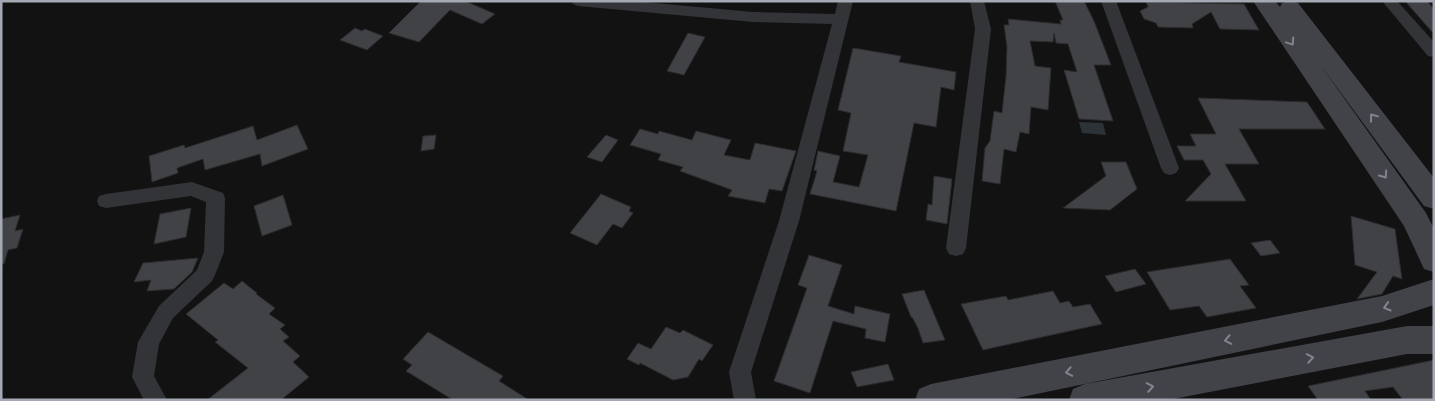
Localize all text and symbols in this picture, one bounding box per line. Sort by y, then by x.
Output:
one-way arrow [1285,36,1294,45]
one-way arrow [1369,114,1378,123]
one-way arrow [1378,169,1387,179]
one-way arrow [1384,301,1392,311]
one-way arrow [1224,334,1233,345]
one-way arrow [1306,353,1314,363]
one-way arrow [1065,366,1073,377]
one-way arrow [1146,382,1154,392]

